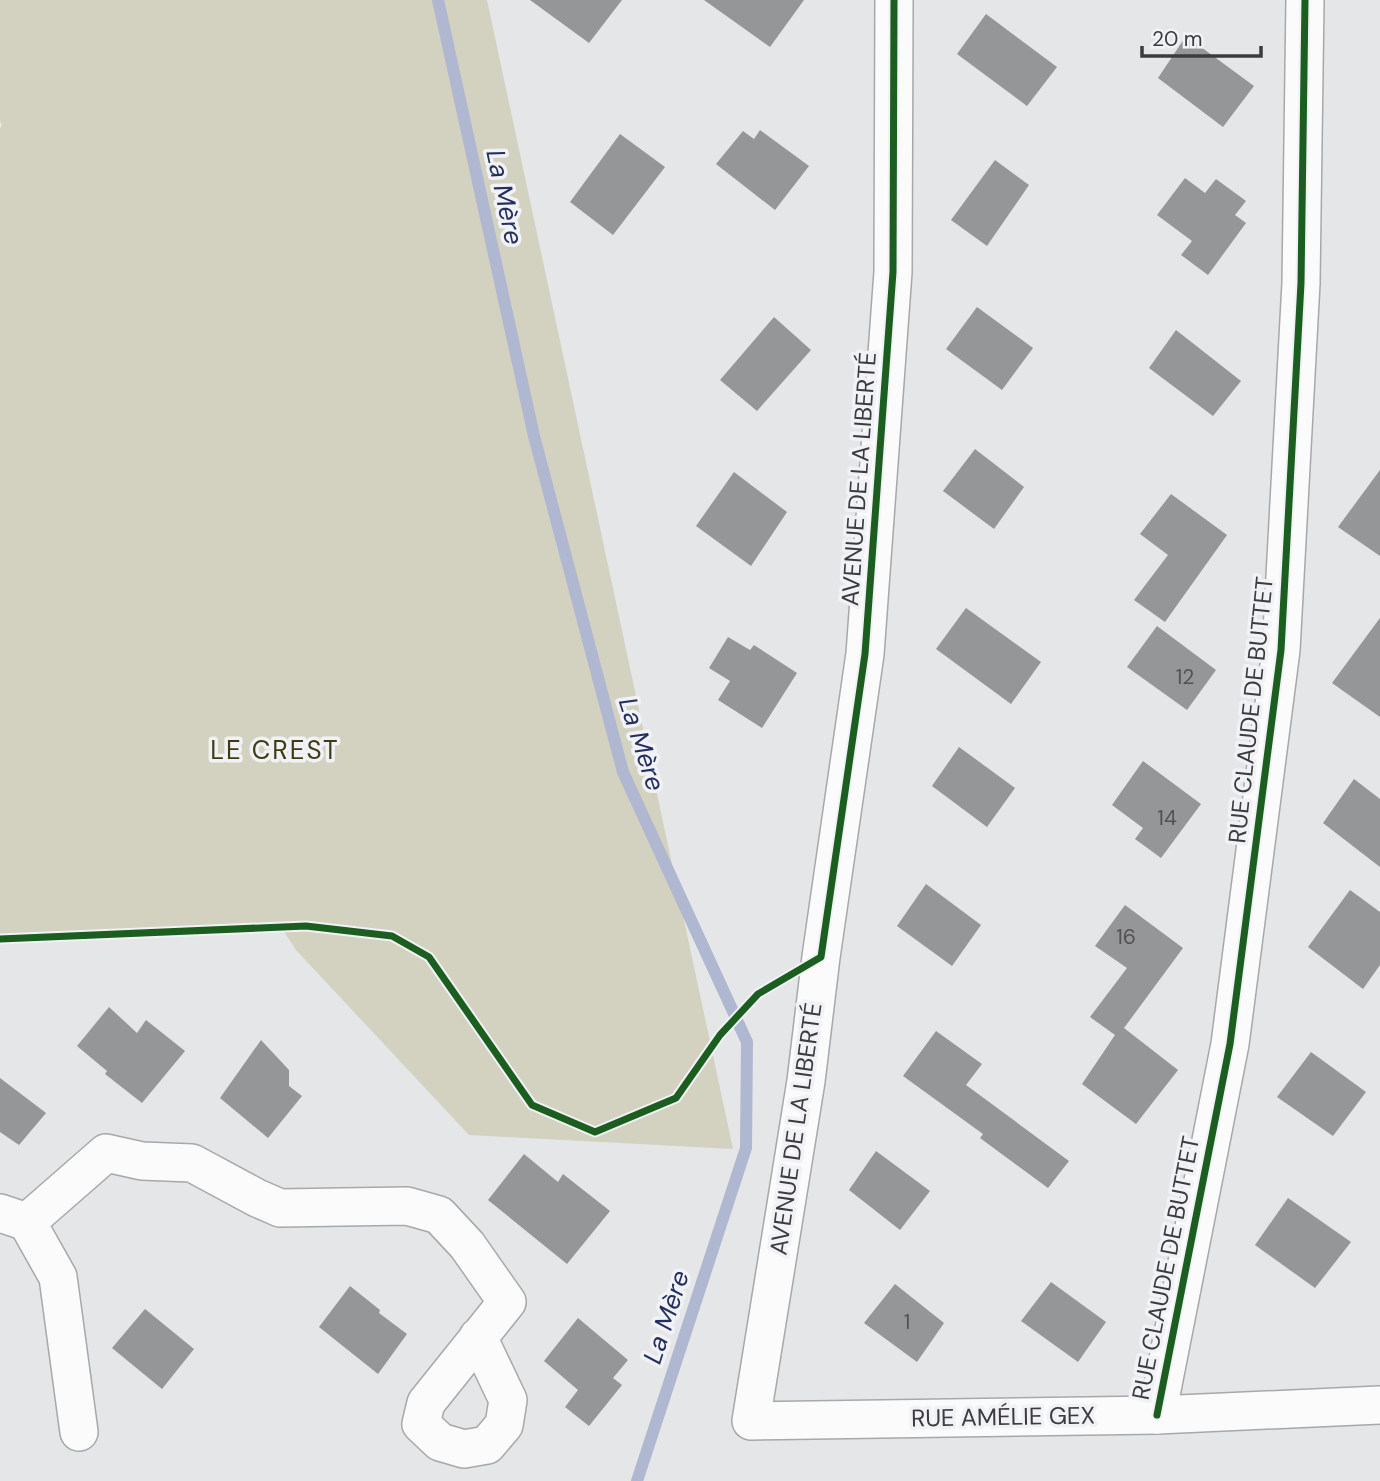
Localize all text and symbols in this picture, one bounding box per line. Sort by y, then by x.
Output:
scale bar [1142,14,1261,58]
text: 20 m [1152,25,1203,53]
water label: La Mère [478,146,532,248]
street label: AVENUE DE LA LIBERTÉ [834,351,883,607]
street label: RUE CLAUDE DE BUTTET [1221,575,1280,845]
house number: 12 [1176,663,1194,691]
water label: La Mère [611,693,673,795]
district label: LE CREST [210,733,340,767]
house number: 14 [1157,804,1177,832]
house number: 16 [1116,923,1136,951]
street label: AVENUE DE LA LIBERTÉ [762,1001,829,1257]
street label: RUE CLAUDE DE BUTTET [1125,1134,1206,1402]
water label: La Mère [635,1266,697,1368]
house number: 1 [904,1308,910,1336]
street label: RUE AMÉLIE GEX [911,1399,1095,1434]

